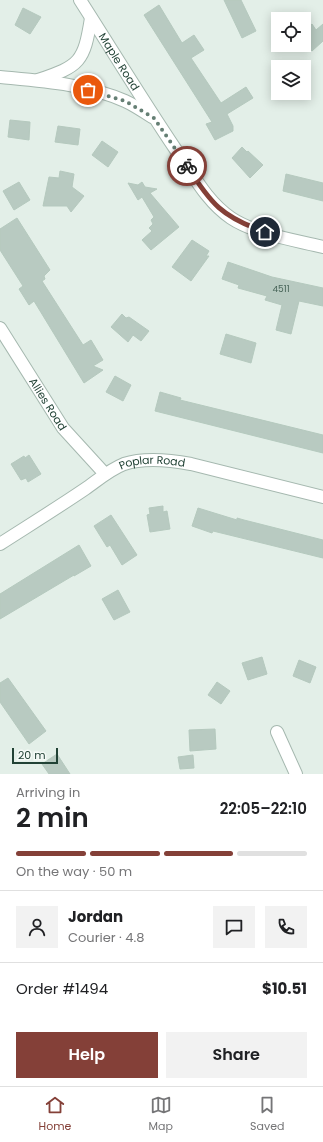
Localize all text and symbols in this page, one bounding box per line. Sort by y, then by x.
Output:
map controls [271,12,311,100]
button: locate [271,12,311,52]
street label: Maple Road [95,30,143,94]
button: layers [271,60,311,100]
pin [71,73,105,107]
icon: bag [77,79,99,101]
courier [167,146,207,186]
icon: bike [176,155,198,177]
pin [248,215,282,249]
icon: home [254,221,276,243]
house number: 4511 [272,283,290,295]
street label: Allies Road [25,375,71,434]
street label: Poplar Road [116,452,186,473]
scale bar [12,746,58,765]
text: 20 m [18,747,46,763]
text: Arriving in [16,783,80,802]
text: 22:05–22:10 [220,798,307,819]
text: 2 min [16,800,89,836]
text: On the way · 50 m [16,862,132,881]
button: person [16,906,58,948]
text: Jordan [68,906,123,927]
button: chat [213,906,255,948]
button: phone [265,906,307,948]
text: Courier · 4.8 [68,928,144,947]
text: Order #1494 [16,978,108,999]
text: $10.51 [262,978,307,999]
button: Help [16,1032,158,1078]
button: Share [166,1032,307,1078]
tab: Home [39,1094,71,1135]
tab: Map [149,1094,173,1135]
tab: Saved [250,1094,284,1135]

